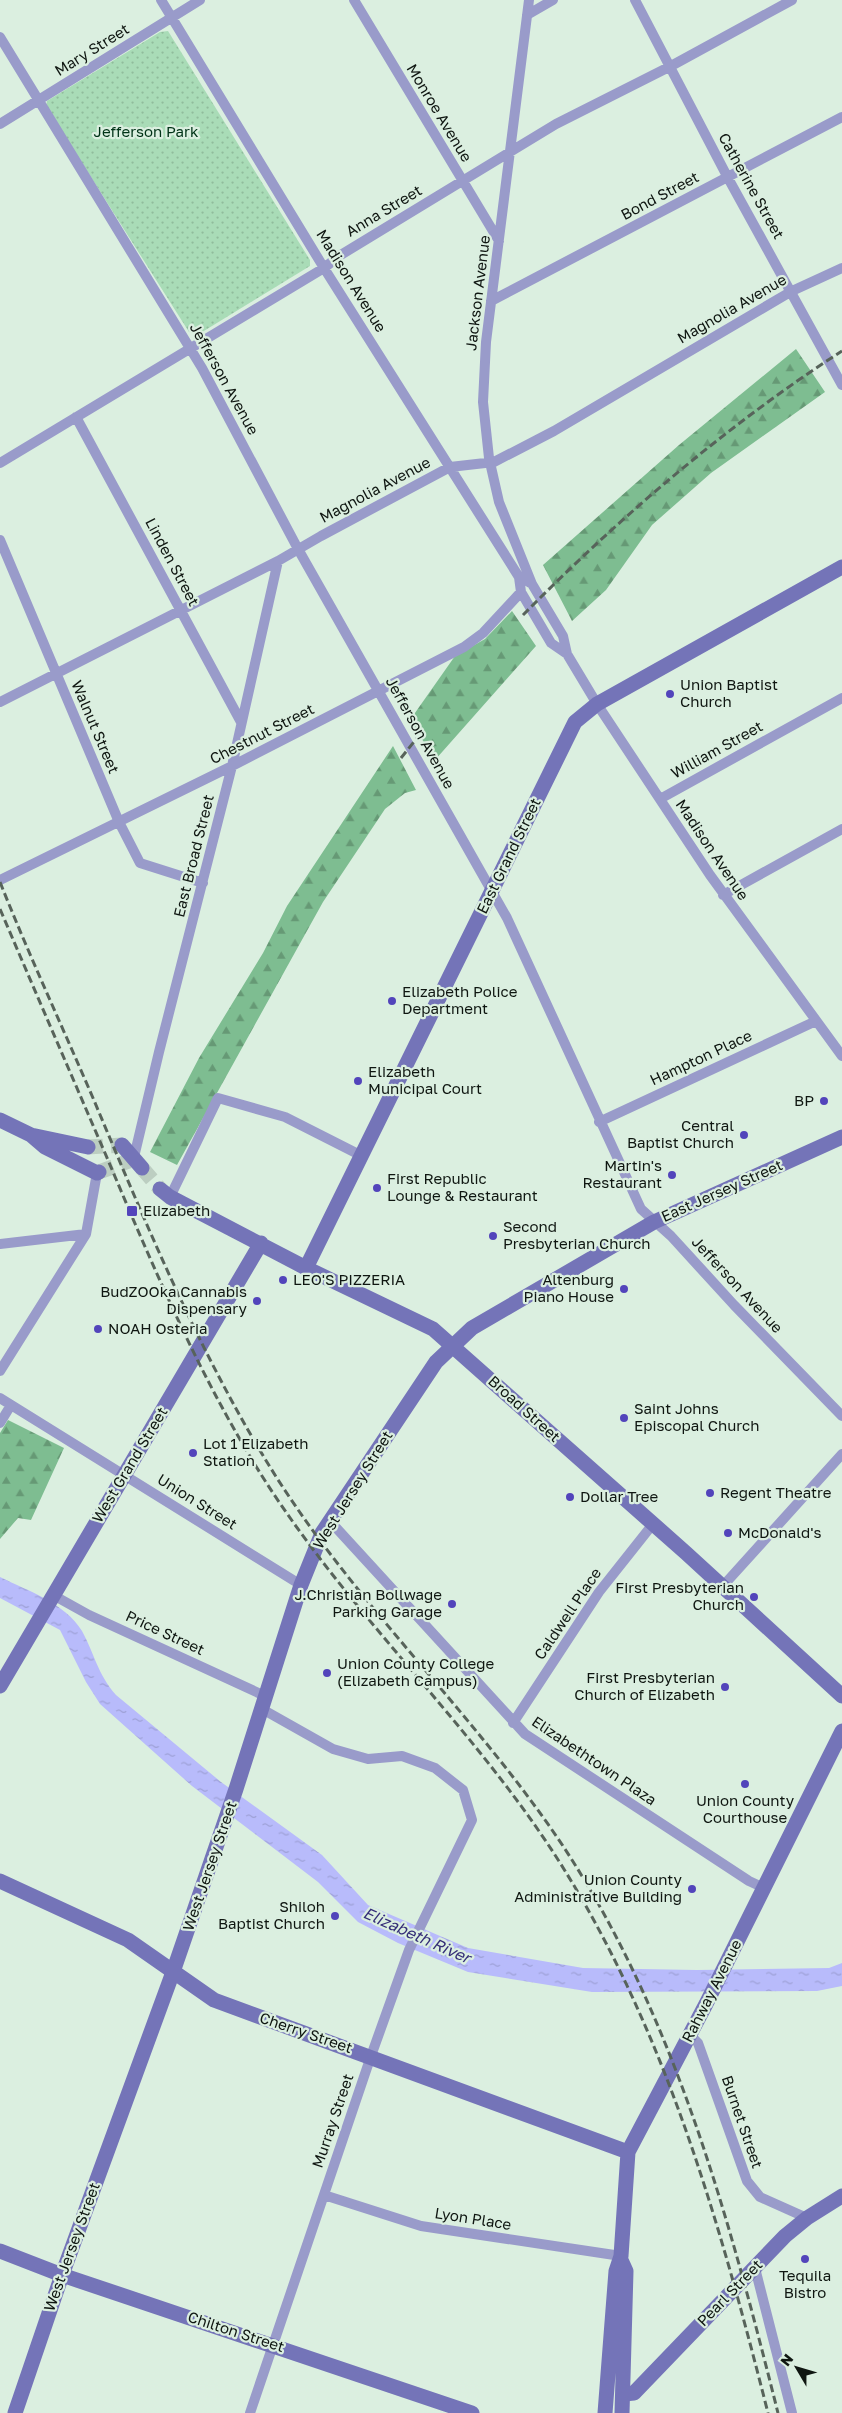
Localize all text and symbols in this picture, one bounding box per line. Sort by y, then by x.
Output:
street label: Mary Street [51,19,132,79]
street label: Monroe Avenue [403,60,476,165]
park label: Jefferson Park [94,122,199,140]
street label: Catherine Street [715,129,788,242]
street label: Bond Street [617,167,702,223]
street label: Anna Street [342,181,425,240]
street label: Madison Avenue [313,226,391,335]
street label: Jackson Avenue [461,234,493,352]
street label: Magnolia Avenue [674,269,789,347]
street label: Jefferson Avenue [187,319,263,438]
street label: Magnolia Avenue [316,452,433,526]
street label: Linden Street [142,514,204,609]
street label: Jefferson Avenue [383,673,459,792]
place label: Union Baptist Church [680,675,778,710]
street label: Walnut Street [68,677,124,776]
marker: Union Baptist Church [664,688,676,700]
street label: Chestnut Street [206,699,317,767]
street label: William Street [668,717,765,782]
street label: East Broad Street [169,793,217,919]
street label: East Grand Street [472,795,544,916]
street label: Madison Avenue [673,796,753,903]
place label: Elizabeth Police Department [402,982,518,1017]
marker: Elizabeth Police Department [386,995,398,1007]
street label: Hampton Place [647,1025,755,1089]
place label: Elizabeth Municipal Court [368,1062,482,1097]
marker: Elizabeth Municipal Court [352,1075,364,1087]
place label: BP [794,1091,814,1109]
marker: BP [818,1095,830,1107]
place label: Central Baptist Church [627,1116,734,1151]
marker: Central Baptist Church [738,1129,750,1141]
street label: East Jersey Street [658,1155,785,1225]
place label: Martin's Restaurant [582,1156,662,1191]
place label: First Republic Lounge & Restaurant [387,1169,538,1204]
marker: Martin's Restaurant [666,1169,678,1181]
marker: First Republic Lounge & Restaurant [371,1182,383,1194]
place label: Elizabeth [143,1201,210,1219]
marker: Elizabeth [125,1204,139,1218]
place label: Second Presbyterian Church [503,1217,651,1252]
marker: Second Presbyterian Church [487,1230,499,1242]
street label: Jefferson Avenue [688,1232,787,1336]
place label: LEO'S PIZZERIA [293,1270,405,1288]
place label: Altenburg Piano House [524,1270,614,1305]
marker: LEO'S PIZZERIA [277,1274,289,1286]
place label: BudZOOka Cannabis Dispensary [100,1282,248,1317]
marker: Altenburg Piano House [618,1283,630,1295]
marker: BudZOOka Cannabis Dispensary [251,1295,263,1307]
place label: NOAH Osteria [108,1319,208,1337]
marker: NOAH Osteria [92,1323,104,1335]
street label: Broad Street [485,1371,564,1445]
place label: Saint Johns Episcopal Church [634,1399,759,1434]
street label: West Grand Street [88,1403,171,1526]
marker: Saint Johns Episcopal Church [618,1412,630,1424]
street label: West Jersey Street [308,1427,396,1552]
place label: Lot 1 Elizabeth Station [203,1434,308,1469]
marker: Lot 1 Elizabeth Station [187,1447,199,1459]
street label: Union Street [154,1470,241,1533]
place label: Regent Theatre [720,1483,832,1501]
place label: Dollar Tree [580,1487,659,1505]
marker: Regent Theatre [704,1487,716,1499]
marker: Dollar Tree [564,1491,576,1503]
place label: McDonald's [738,1523,821,1541]
marker: McDonald's [722,1527,734,1539]
street label: Caldwell Place [530,1564,605,1663]
place label: First Presbyterian Church [615,1578,744,1613]
place label: J.Christian Bollwage Parking Garage [294,1585,442,1620]
marker: First Presbyterian Church [748,1591,760,1603]
marker: J.Christian Bollwage Parking Garage [446,1598,458,1610]
street label: Price Street [123,1606,208,1658]
place label: Union County College (Elizabeth Campus) [337,1654,495,1689]
marker: Union County College (Elizabeth Campus) [321,1667,333,1679]
place label: First Presbyterian Church of Elizabeth [574,1668,715,1703]
marker: First Presbyterian Church of Elizabeth [719,1681,731,1693]
street label: Elizabethtown Plaza [529,1712,660,1809]
marker: Union County Courthouse [739,1778,751,1790]
place label: Union County Courthouse [696,1791,795,1826]
street label: West Jersey Street [178,1798,240,1933]
place label: Union County Administrative Building [514,1870,683,1905]
marker: Union County Administrative Building [686,1883,698,1895]
place label: Shiloh Baptist Church [218,1897,325,1932]
water label: Elizabeth River [360,1902,476,1969]
marker: Shiloh Baptist Church [329,1910,341,1922]
street label: Rahway Avenue [677,1936,745,2045]
street label: Cherry Street [258,2008,355,2056]
street label: Murray Street [308,2071,357,2170]
street label: Burnet Street [719,2073,767,2170]
street label: West Jersey Street [39,2180,103,2314]
street label: Lyon Place [434,2203,513,2233]
marker: Tequila Bistro [799,2253,811,2265]
street label: Pearl Street [693,2255,766,2329]
place label: Tequila Bistro [779,2266,831,2301]
street label: Chilton Street [186,2307,287,2355]
north arrow [772,2343,822,2393]
text: N [776,2350,796,2369]

